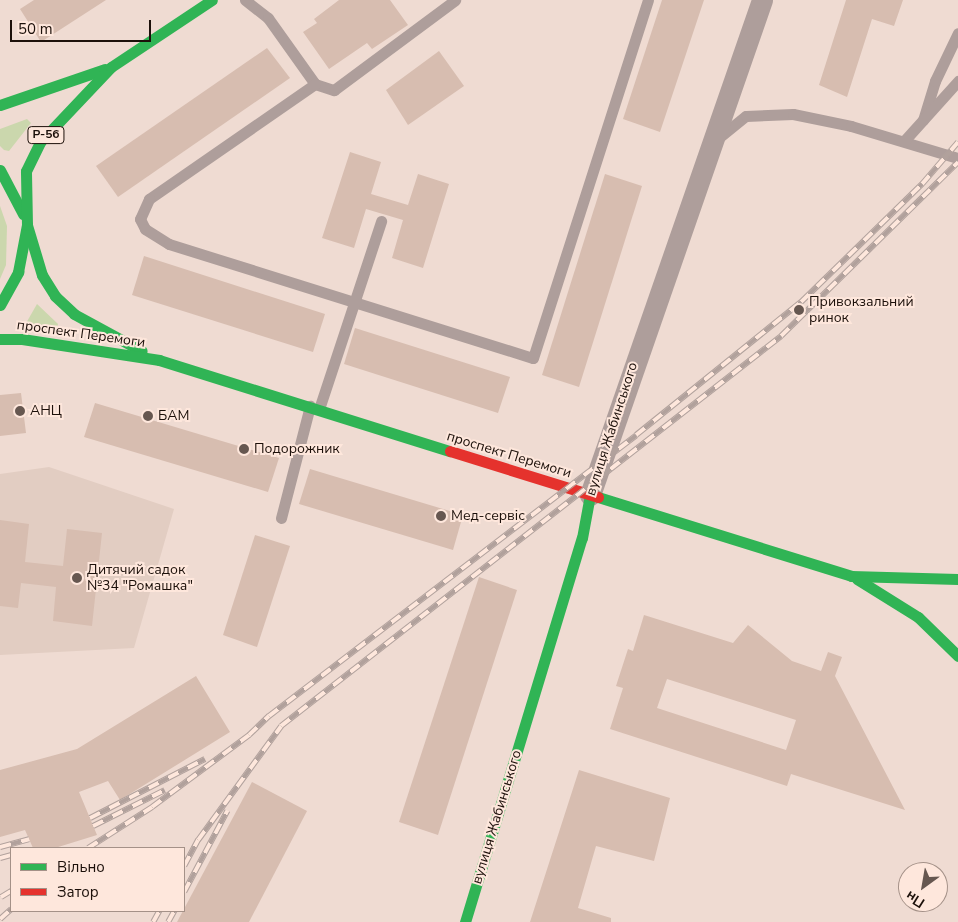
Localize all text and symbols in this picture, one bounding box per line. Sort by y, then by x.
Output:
scale bar [12,10,154,42]
text: 50 m [18,19,53,39]
road number: Р-56 [27,126,65,144]
place label: Привокзальний ринок [809,294,914,326]
marker: Привокзальний ринок [793,304,805,316]
street label: проспект Перемоги [16,317,146,351]
street label: вулиця Жабинського [583,360,641,498]
place label: АНЦ [30,403,62,419]
marker: АНЦ [14,405,26,417]
place label: БАМ [158,408,189,424]
marker: БАМ [142,410,154,422]
street label: проспект Перемоги [445,428,573,482]
place label: Подорожник [254,441,340,457]
marker: Подорожник [238,443,250,455]
place label: Мед-сервіс [451,508,525,524]
marker: Мед-сервіс [435,510,447,522]
place label: Дитячий садок №34 "Ромашка" [87,562,193,594]
marker: Дитячий садок №34 "Ромашка" [71,572,83,584]
street label: вулиця Жабинського [469,748,525,886]
legend [10,847,185,912]
text: Вільно [57,857,105,877]
north arrow [898,862,948,912]
text: Затор [57,882,99,902]
text: Пн [902,886,929,912]

